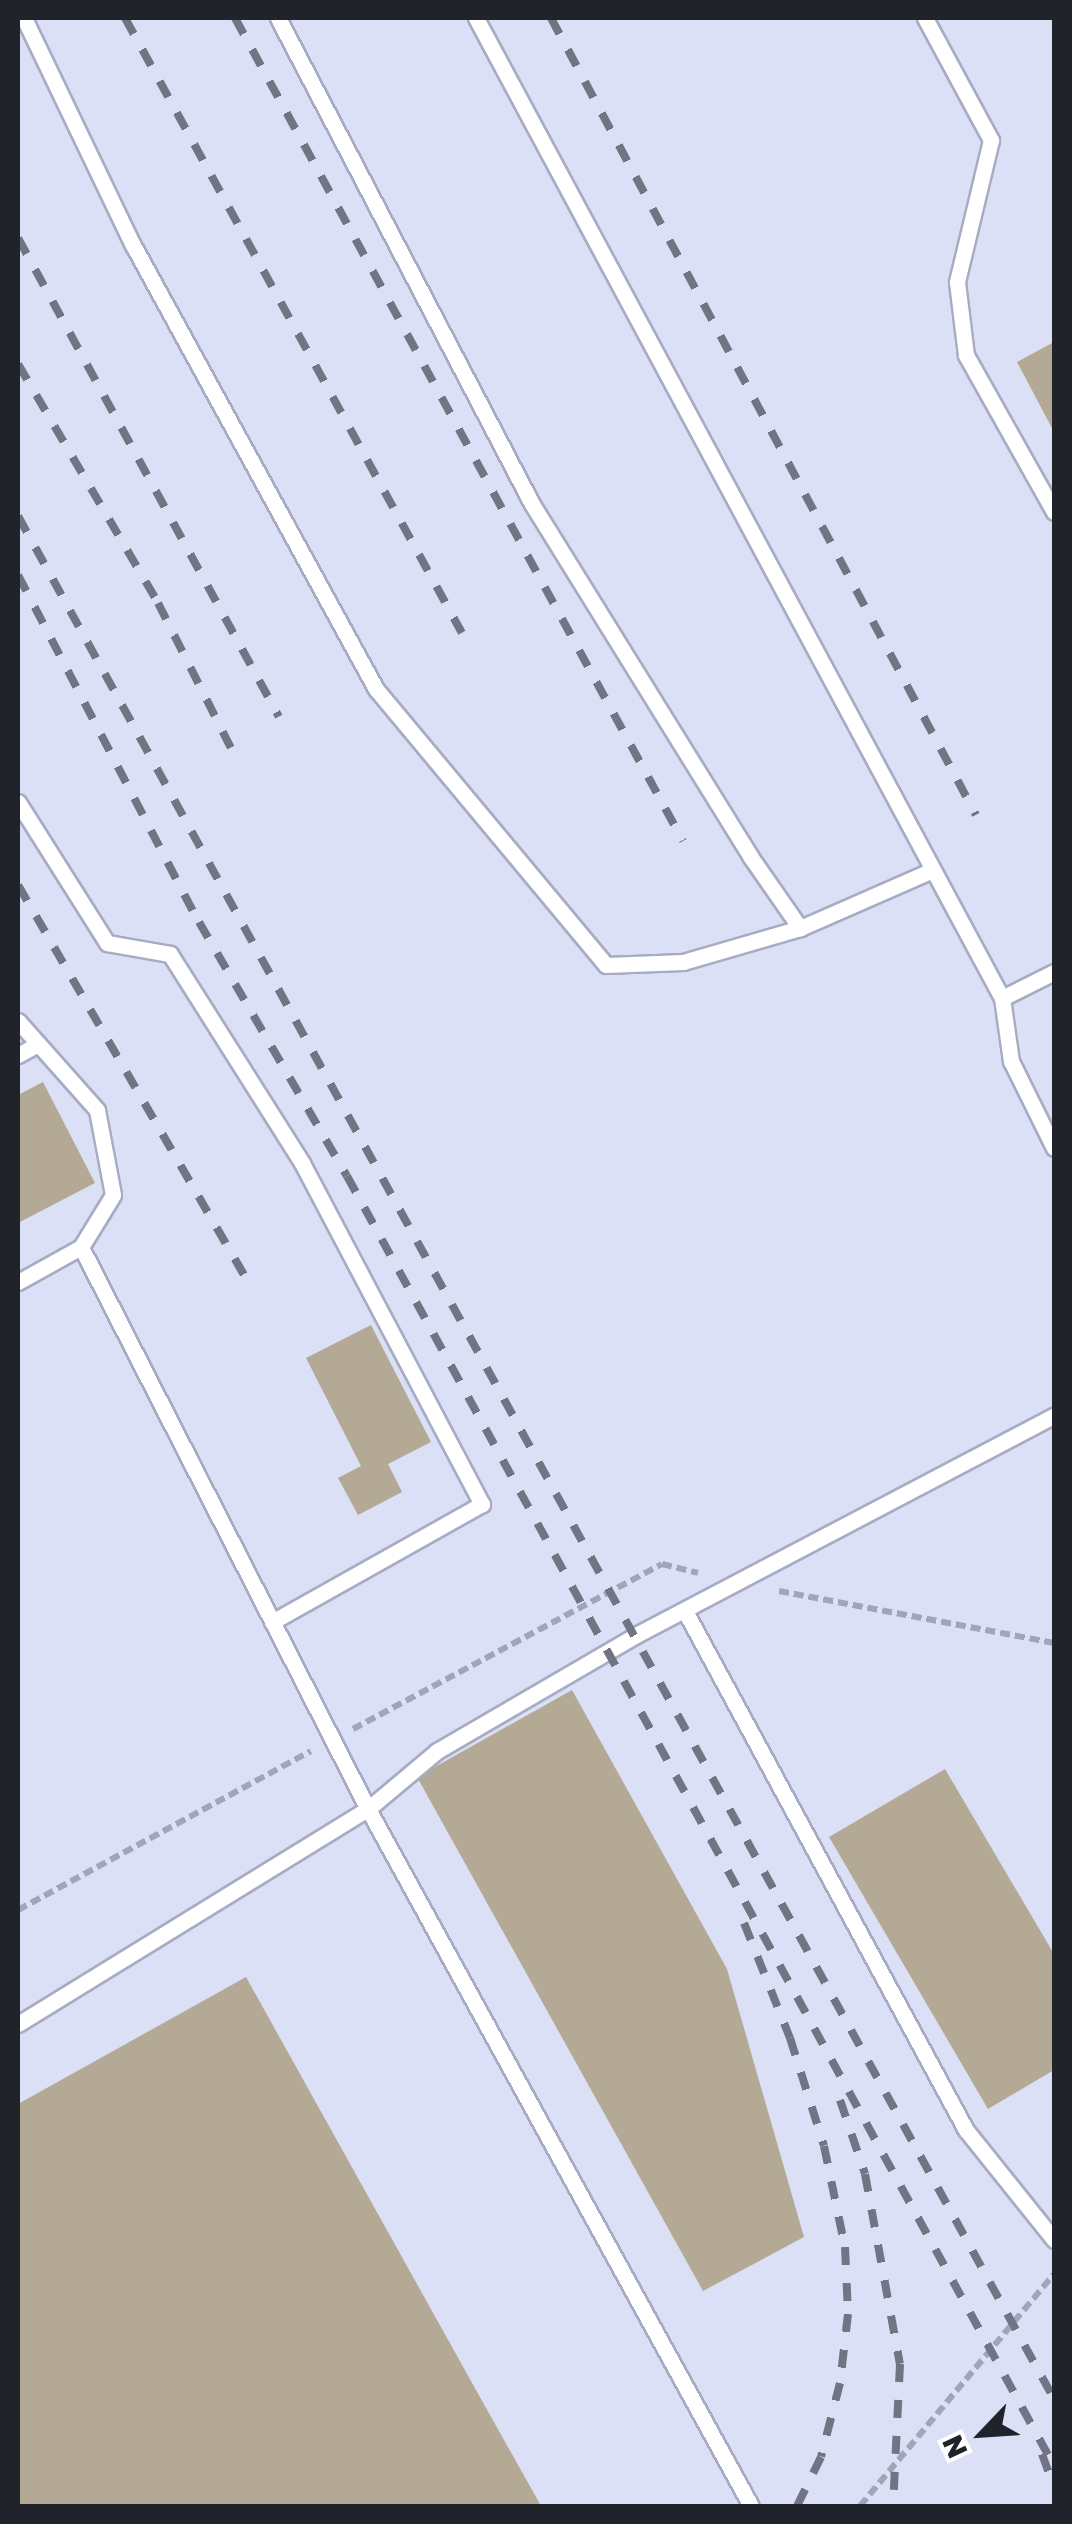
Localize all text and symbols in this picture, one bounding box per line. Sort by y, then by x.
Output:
north arrow [932,2384,1032,2484]
text: N [935,2430,974,2464]

